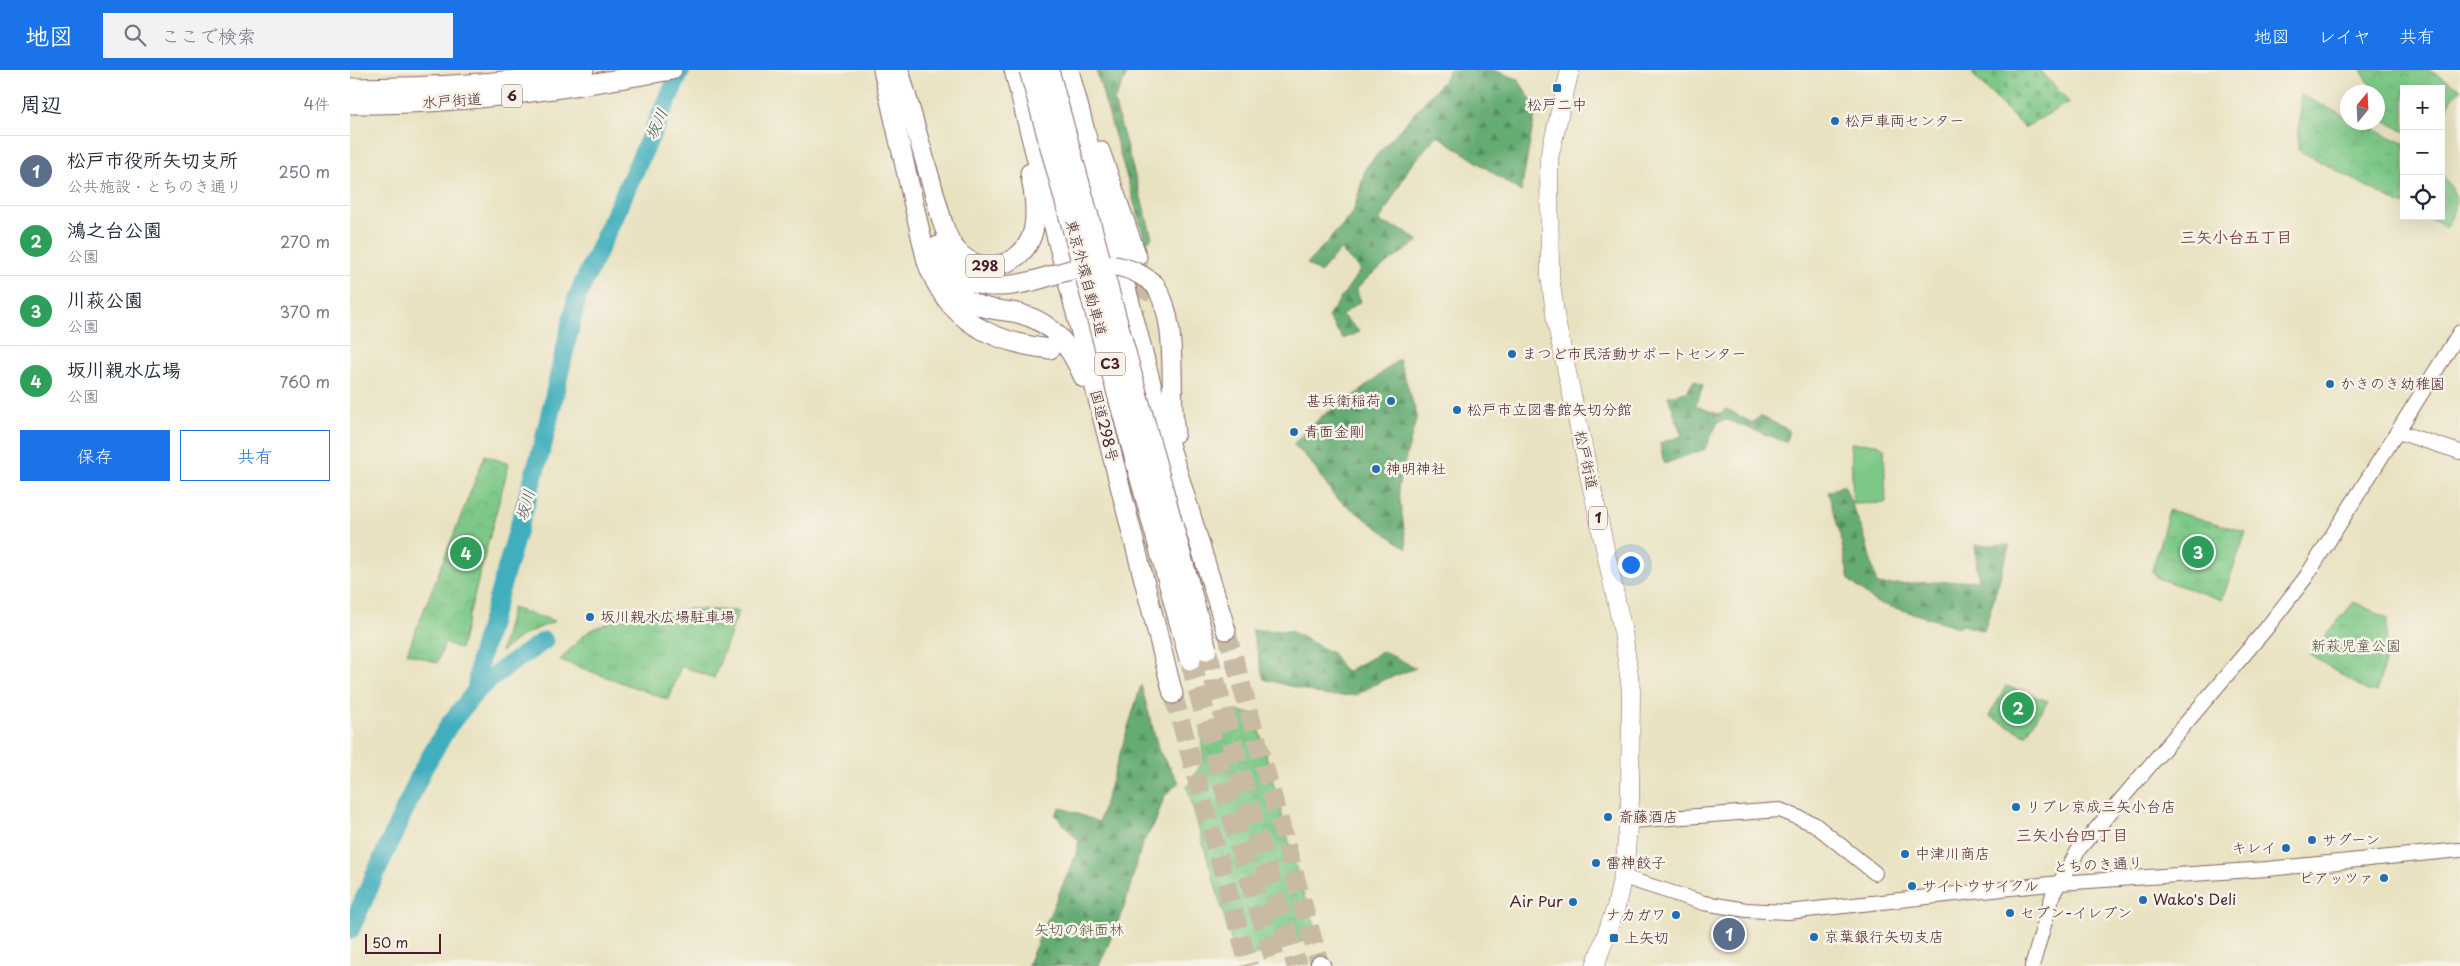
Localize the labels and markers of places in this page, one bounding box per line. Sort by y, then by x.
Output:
marker: 松戸二中 [1551,82,1563,94]
place label: 松戸二中 [1527,92,1587,115]
place label: 松戸車両センター [1845,108,1964,131]
marker: 松戸車両センター [1829,115,1841,127]
place label: まつど市民活動サポートセンター [1522,341,1746,364]
marker: まつど市民活動サポートセンター [1506,348,1518,360]
place label: かきのき幼稚園 [2340,371,2445,394]
marker: かきのき幼稚園 [2324,378,2336,390]
place label: 甚兵衛稲荷 [1306,388,1381,411]
marker: 甚兵衛稲荷 [1385,395,1397,407]
place label: 松戸市立図書館矢切分館 [1467,397,1632,420]
marker: 松戸市立図書館矢切分館 [1451,404,1463,416]
place label: 青面金剛 [1304,419,1364,442]
marker: 青面金剛 [1288,426,1300,438]
place label: 神明神社 [1386,456,1446,479]
marker: 神明神社 [1370,463,1382,475]
pin: 3 [2182,533,2214,571]
pin: 4 [450,534,482,572]
place label: 坂川親水広場駐車場 [600,604,735,627]
marker: 坂川親水広場駐車場 [584,611,596,623]
pin: 2 [2002,689,2034,727]
place label: リブレ京成三矢小台店 [2026,794,2176,817]
marker: リブレ京成三矢小台店 [2010,801,2022,813]
place label: 斎藤酒店 [1618,804,1678,827]
marker: 斎藤酒店 [1602,811,1614,823]
place label: サグーン [2322,827,2380,850]
marker: サグーン [2306,834,2318,846]
place label: キレイ [2232,835,2276,858]
place label: 中津川商店 [1915,841,1990,864]
marker: キレイ [2280,842,2292,854]
marker: 中津川商店 [1899,848,1911,860]
place label: 雷神餃子 [1606,850,1666,873]
marker: 雷神餃子 [1590,857,1602,869]
place label: ピアッツァ [2299,865,2374,888]
marker: ピアッツァ [2378,872,2390,884]
place label: サイトウサイクル [1922,873,2039,896]
marker: サイトウサイクル [1906,880,1918,892]
place label: Wako's Deli [2153,887,2236,910]
place label: Air Pur [1510,889,1563,912]
marker: Wako's Deli [2137,894,2149,906]
marker: Air Pur [1567,896,1579,908]
place label: セブン-イレブン [2020,900,2132,923]
place label: ナカガワ [1606,902,1666,925]
marker: セブン-イレブン [2004,907,2016,919]
marker: ナカガワ [1670,909,1682,921]
pin: 1 [1713,915,1745,953]
place label: 京葉銀行矢切支店 [1824,924,1944,947]
place label: 上矢切 [1624,925,1669,948]
marker: 京葉銀行矢切支店 [1808,931,1820,943]
marker: 上矢切 [1608,932,1620,944]

